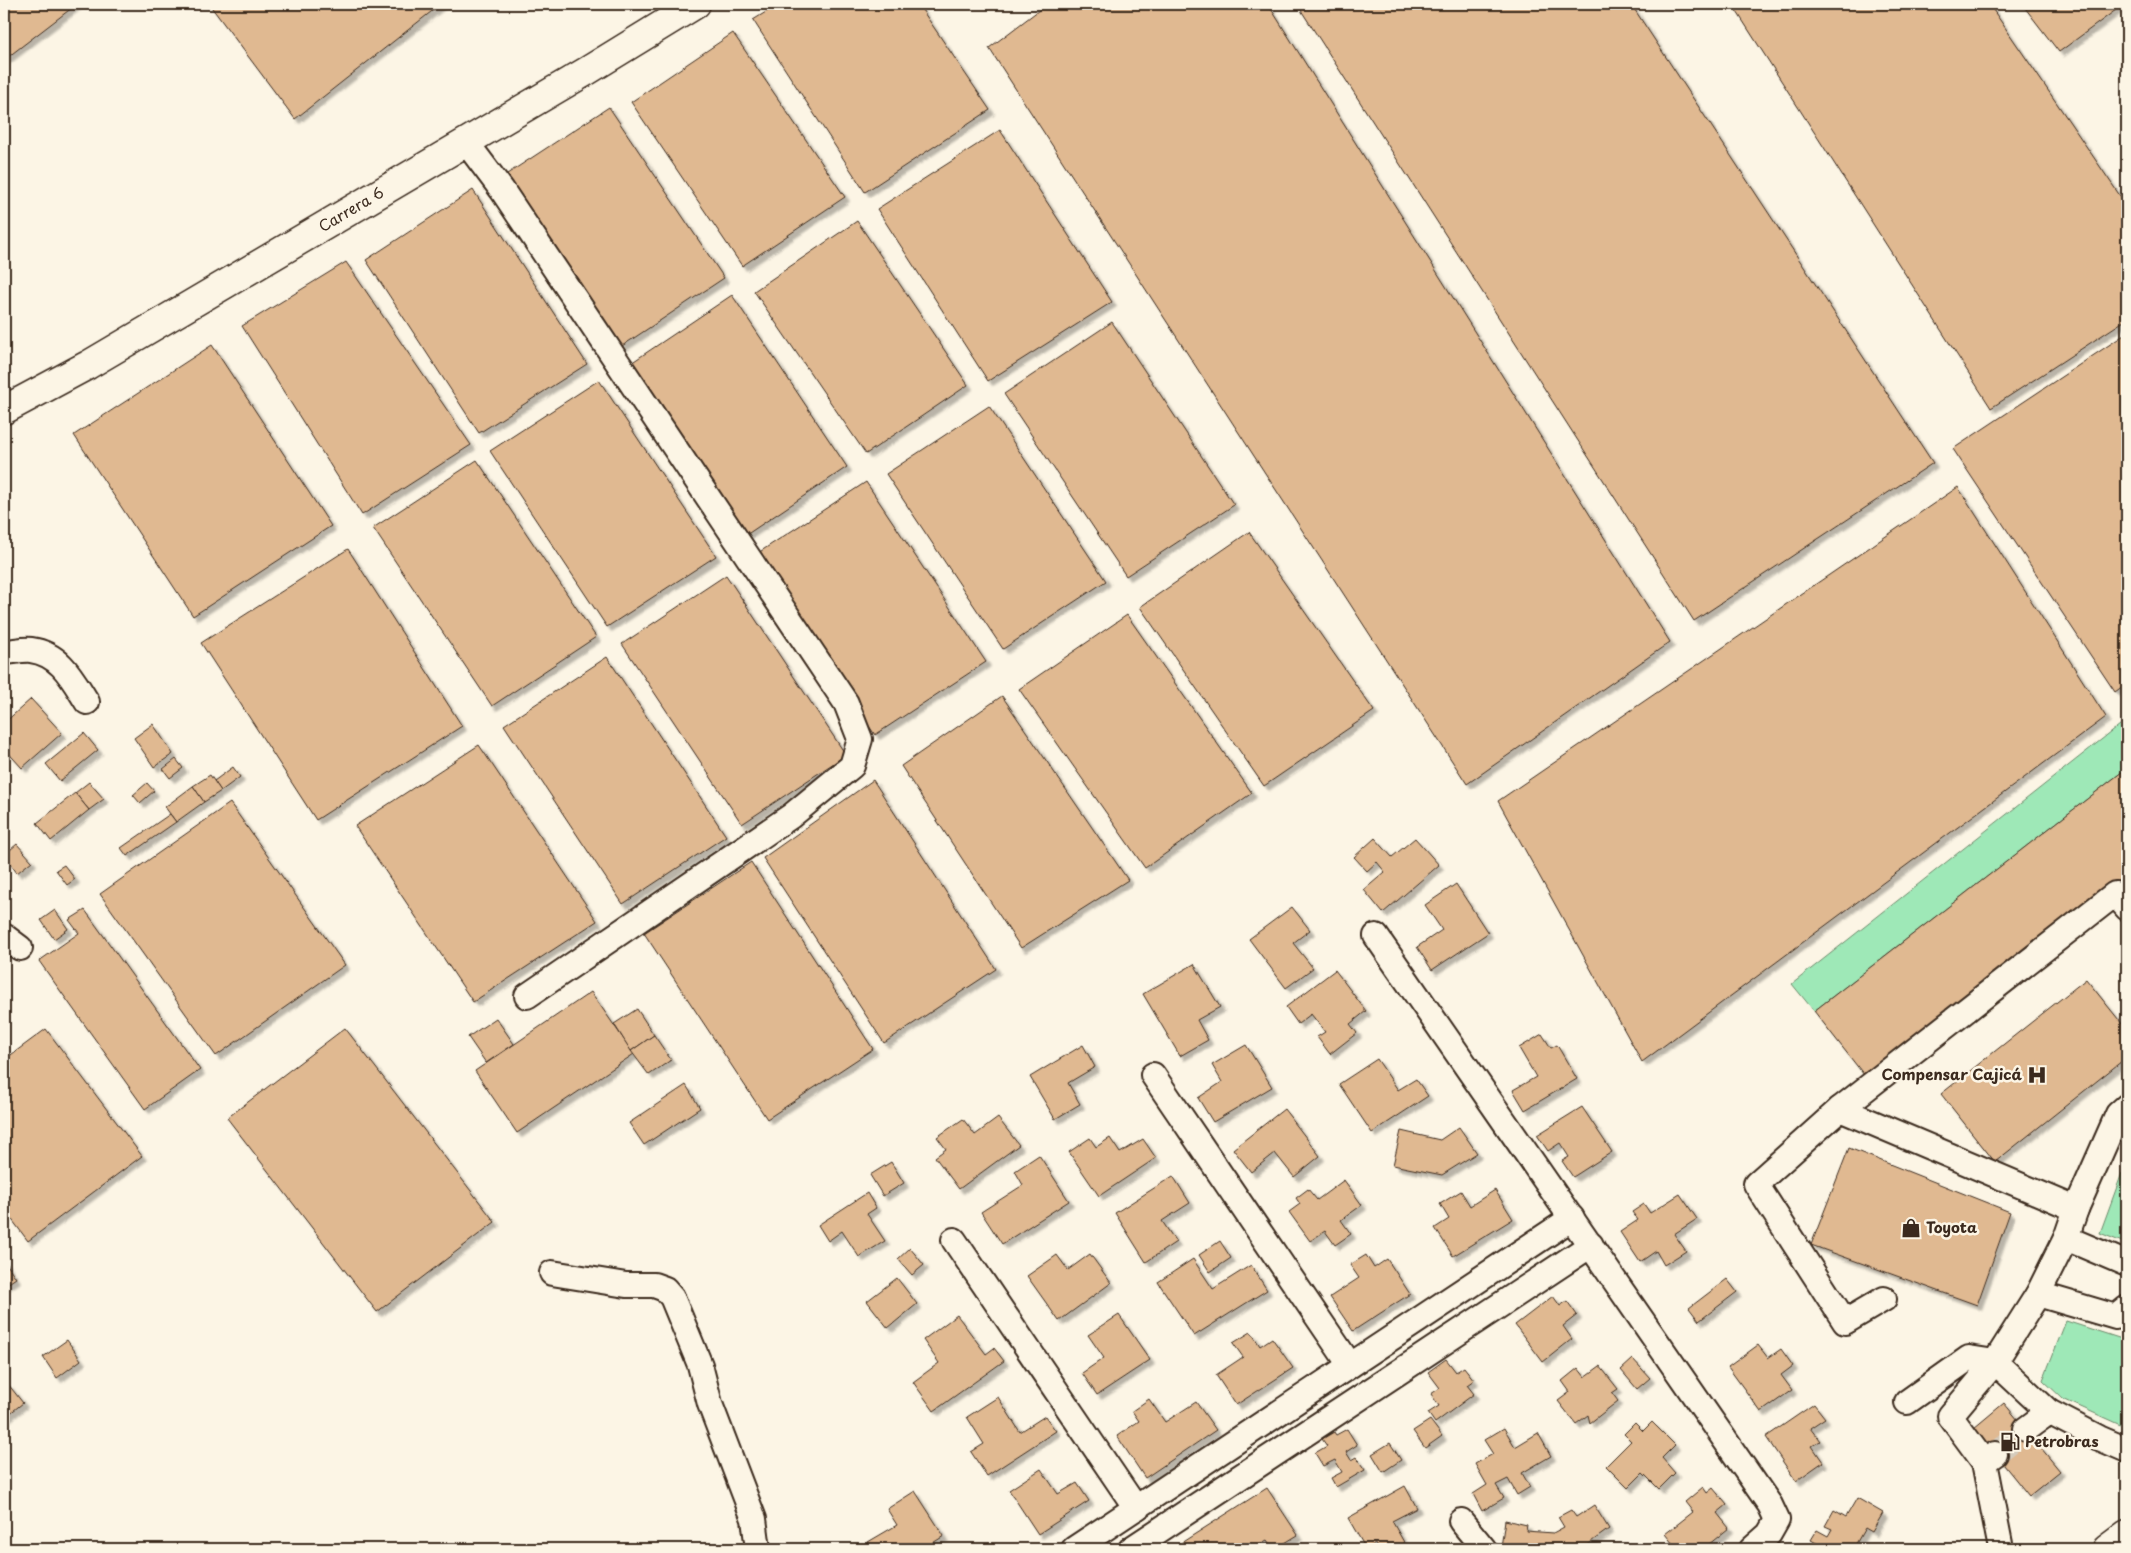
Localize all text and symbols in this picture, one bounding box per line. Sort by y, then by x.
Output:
street label: Carrera 6 [314,180,388,237]
place label: Compensar Cajicá [1881,1062,2023,1085]
hospital icon: Compensar Cajicá [2026,1064,2048,1086]
place label: Toyota [1926,1215,1977,1238]
shop icon: Toyota [1900,1217,1922,1239]
place label: Petrobras [2025,1429,2099,1452]
fuel station icon: Petrobras [1999,1431,2021,1453]

